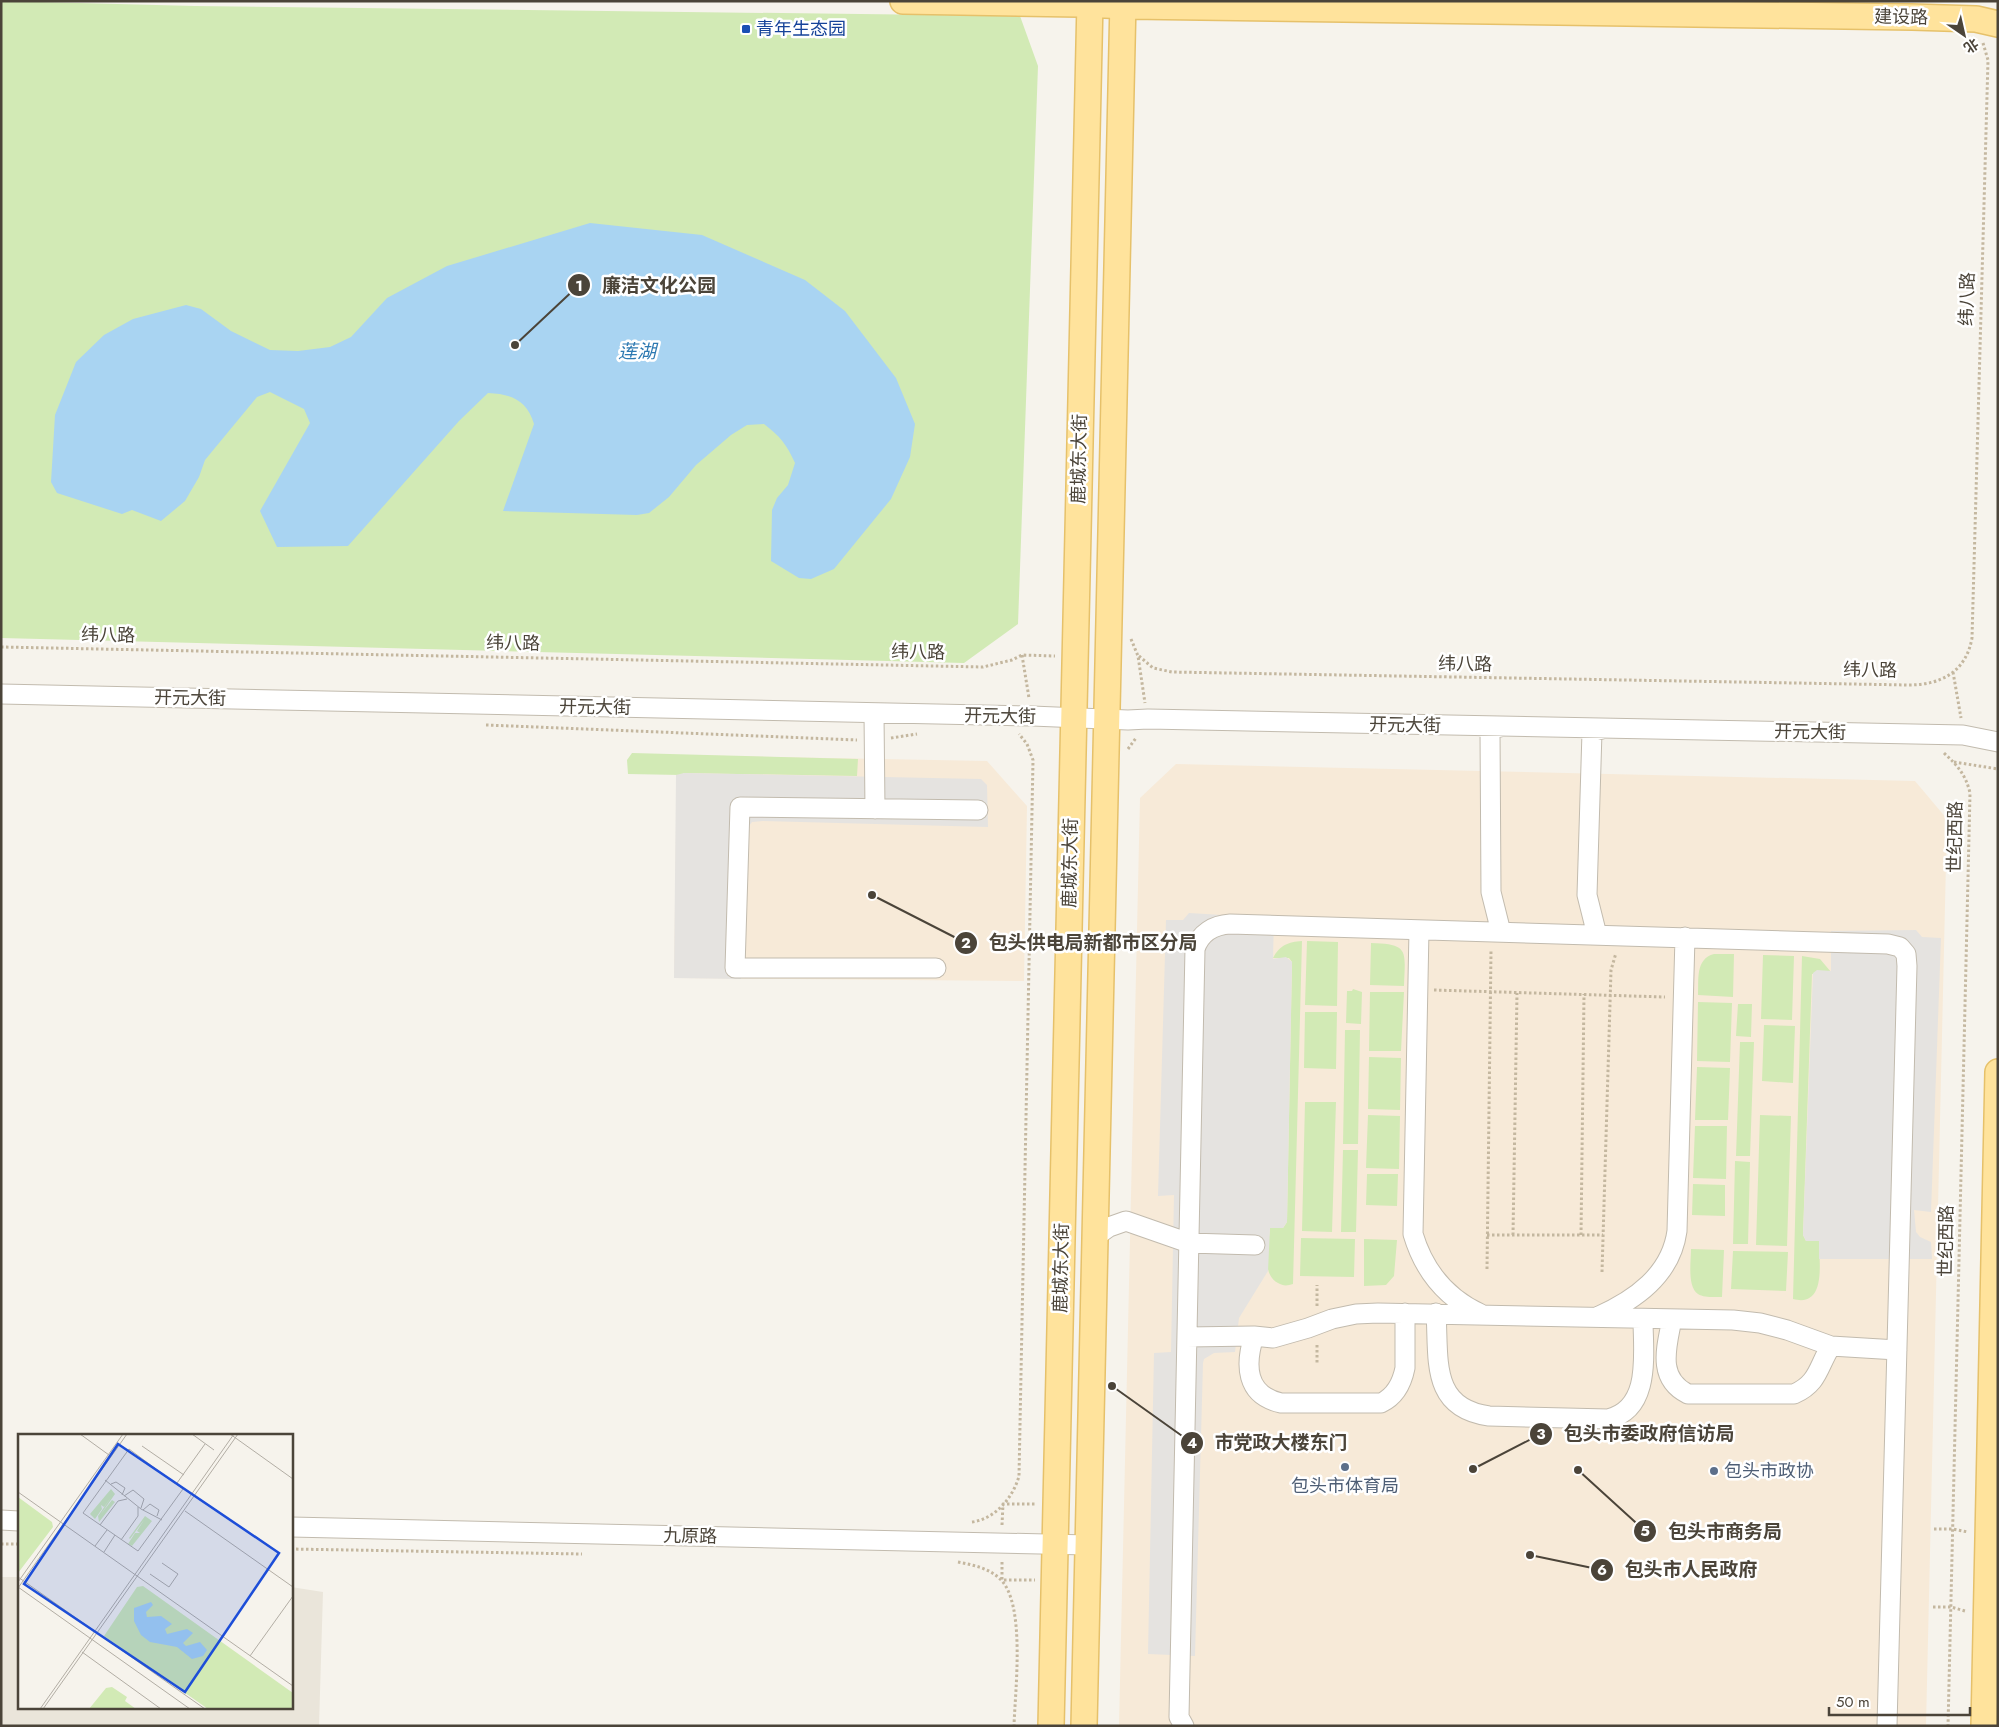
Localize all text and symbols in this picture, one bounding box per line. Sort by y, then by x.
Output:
street label: 建设路 [1874,4,1928,30]
north arrow [1939,10,1989,60]
place label: 青年生态园 [756,16,846,42]
marker: 青年生态园 [740,23,752,35]
text: 北 [1960,34,1983,58]
callout: 廉洁文化公园 [567,268,726,302]
text: 廉洁文化公园 [602,272,716,299]
street label: 纬八路 [1953,272,1981,326]
text: 1 [575,275,583,297]
water label: 莲湖 [618,338,659,365]
street label: 鹿城东大街 [1065,414,1093,504]
street label: 纬八路 [81,622,135,648]
street label: 纬八路 [486,630,540,656]
street label: 纬八路 [891,639,945,665]
street label: 纬八路 [1438,651,1492,677]
street label: 纬八路 [1843,657,1897,683]
street label: 开元大街 [154,684,226,712]
street label: 开元大街 [559,693,631,721]
street label: 开元大街 [964,702,1036,730]
street label: 开元大街 [1369,711,1441,739]
street label: 开元大街 [1774,718,1846,746]
street label: 世纪西路 [1941,801,1969,873]
street label: 鹿城东大街 [1056,818,1084,908]
callout: 包头供电局新都市区分局 [953,926,1207,960]
text: 包头供电局新都市区分局 [988,929,1198,956]
text: 2 [961,932,971,954]
street label: 世纪西路 [1932,1205,1960,1277]
street label: 鹿城东大街 [1047,1223,1075,1313]
callout: 包头市委政府信访局 [1529,1417,1745,1451]
text: 包头市委政府信访局 [1563,1420,1735,1447]
text: 3 [1536,1423,1546,1445]
callout: 市党政大楼东门 [1180,1426,1358,1460]
text: 市党政大楼东门 [1214,1429,1348,1456]
text: 4 [1187,1432,1197,1454]
inset map [18,1434,292,1710]
place label: 包头市政协 [1724,1458,1814,1484]
marker: 包头市体育局 [1339,1461,1351,1473]
marker: 包头市政协 [1708,1465,1720,1477]
place label: 包头市体育局 [1291,1473,1399,1499]
callout: 包头市商务局 [1633,1514,1792,1548]
text: 包头市商务局 [1668,1518,1782,1545]
text: 5 [1640,1520,1650,1542]
street label: 九原路 [663,1523,717,1549]
callout: 包头市人民政府 [1589,1553,1767,1587]
text: 包头市人民政府 [1624,1556,1758,1583]
text: 6 [1597,1559,1607,1581]
scale bar [1829,1684,1970,1716]
text: 50 m [1836,1691,1870,1713]

